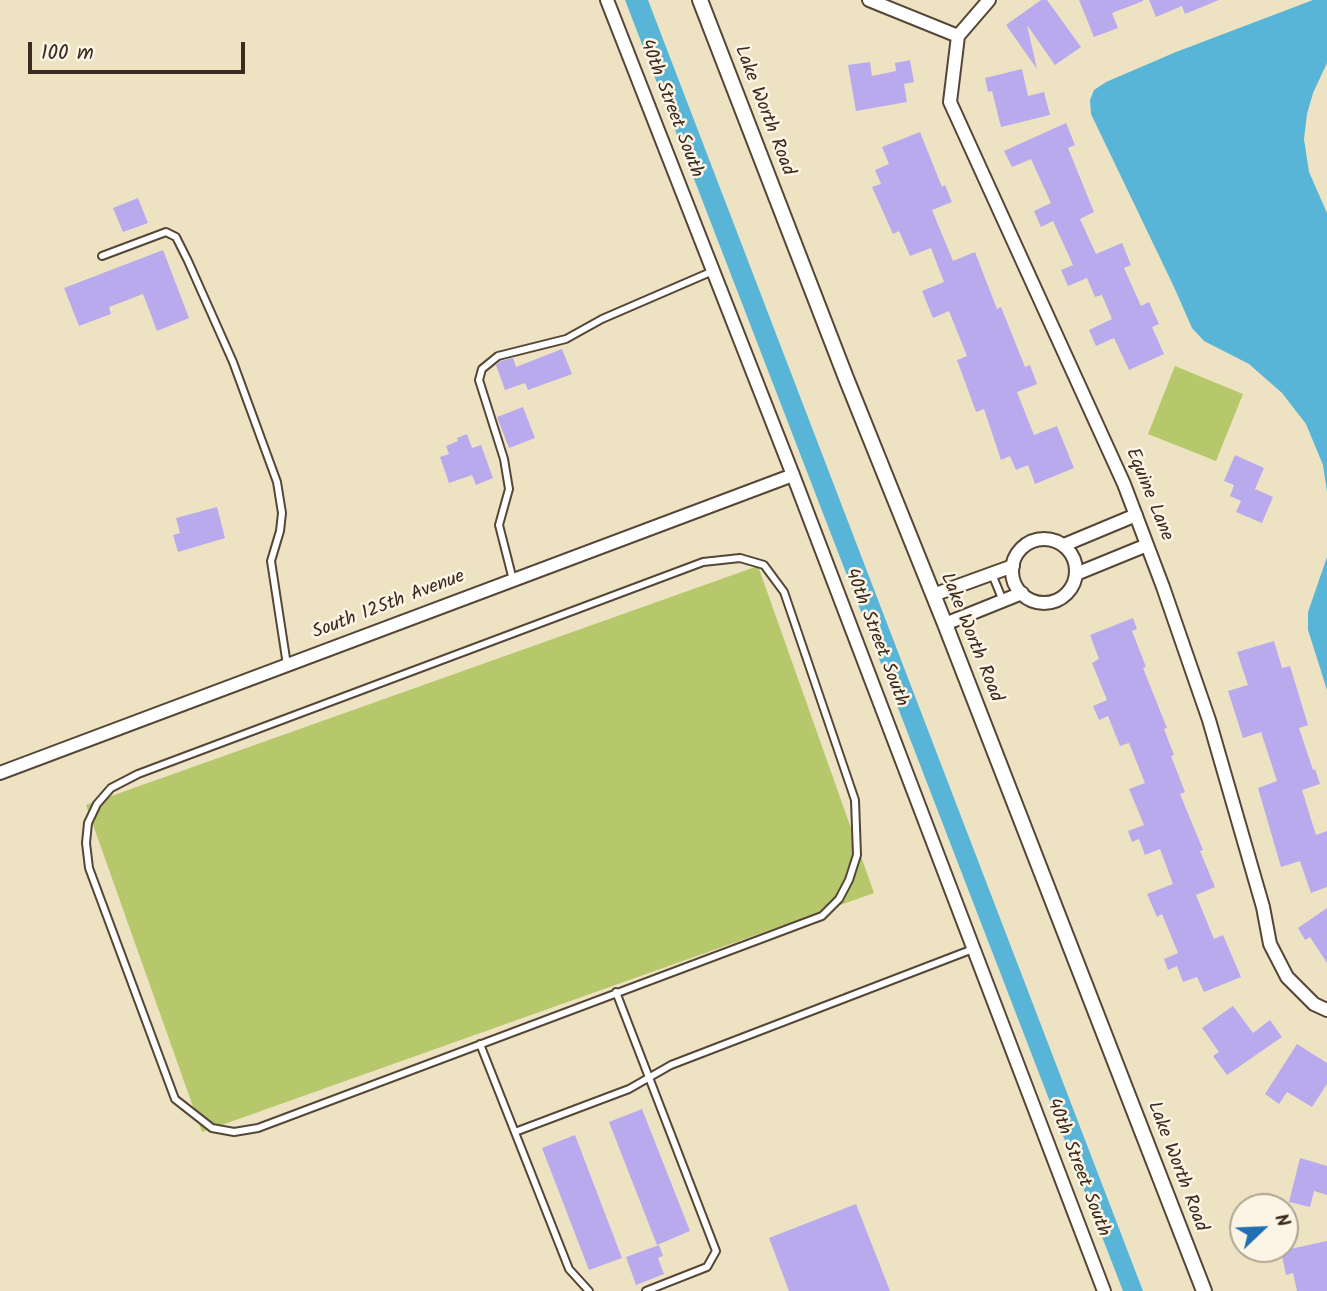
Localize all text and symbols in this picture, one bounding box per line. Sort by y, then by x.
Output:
scale bar [32,28,248,72]
text: 100 m [41,37,94,70]
street label: 40th Street South [633,37,707,181]
street label: Lake Worth Road [728,43,798,179]
street label: Equine Lane [1119,445,1177,545]
street label: South 125th Avenue [310,566,468,646]
street label: 40th Street South [838,566,912,710]
street label: Lake Worth Road [934,570,1006,706]
street label: 40th Street South [1040,1096,1114,1240]
street label: Lake Worth Road [1141,1099,1211,1235]
north arrow [1229,1193,1299,1263]
text: N [1265,1209,1298,1232]

